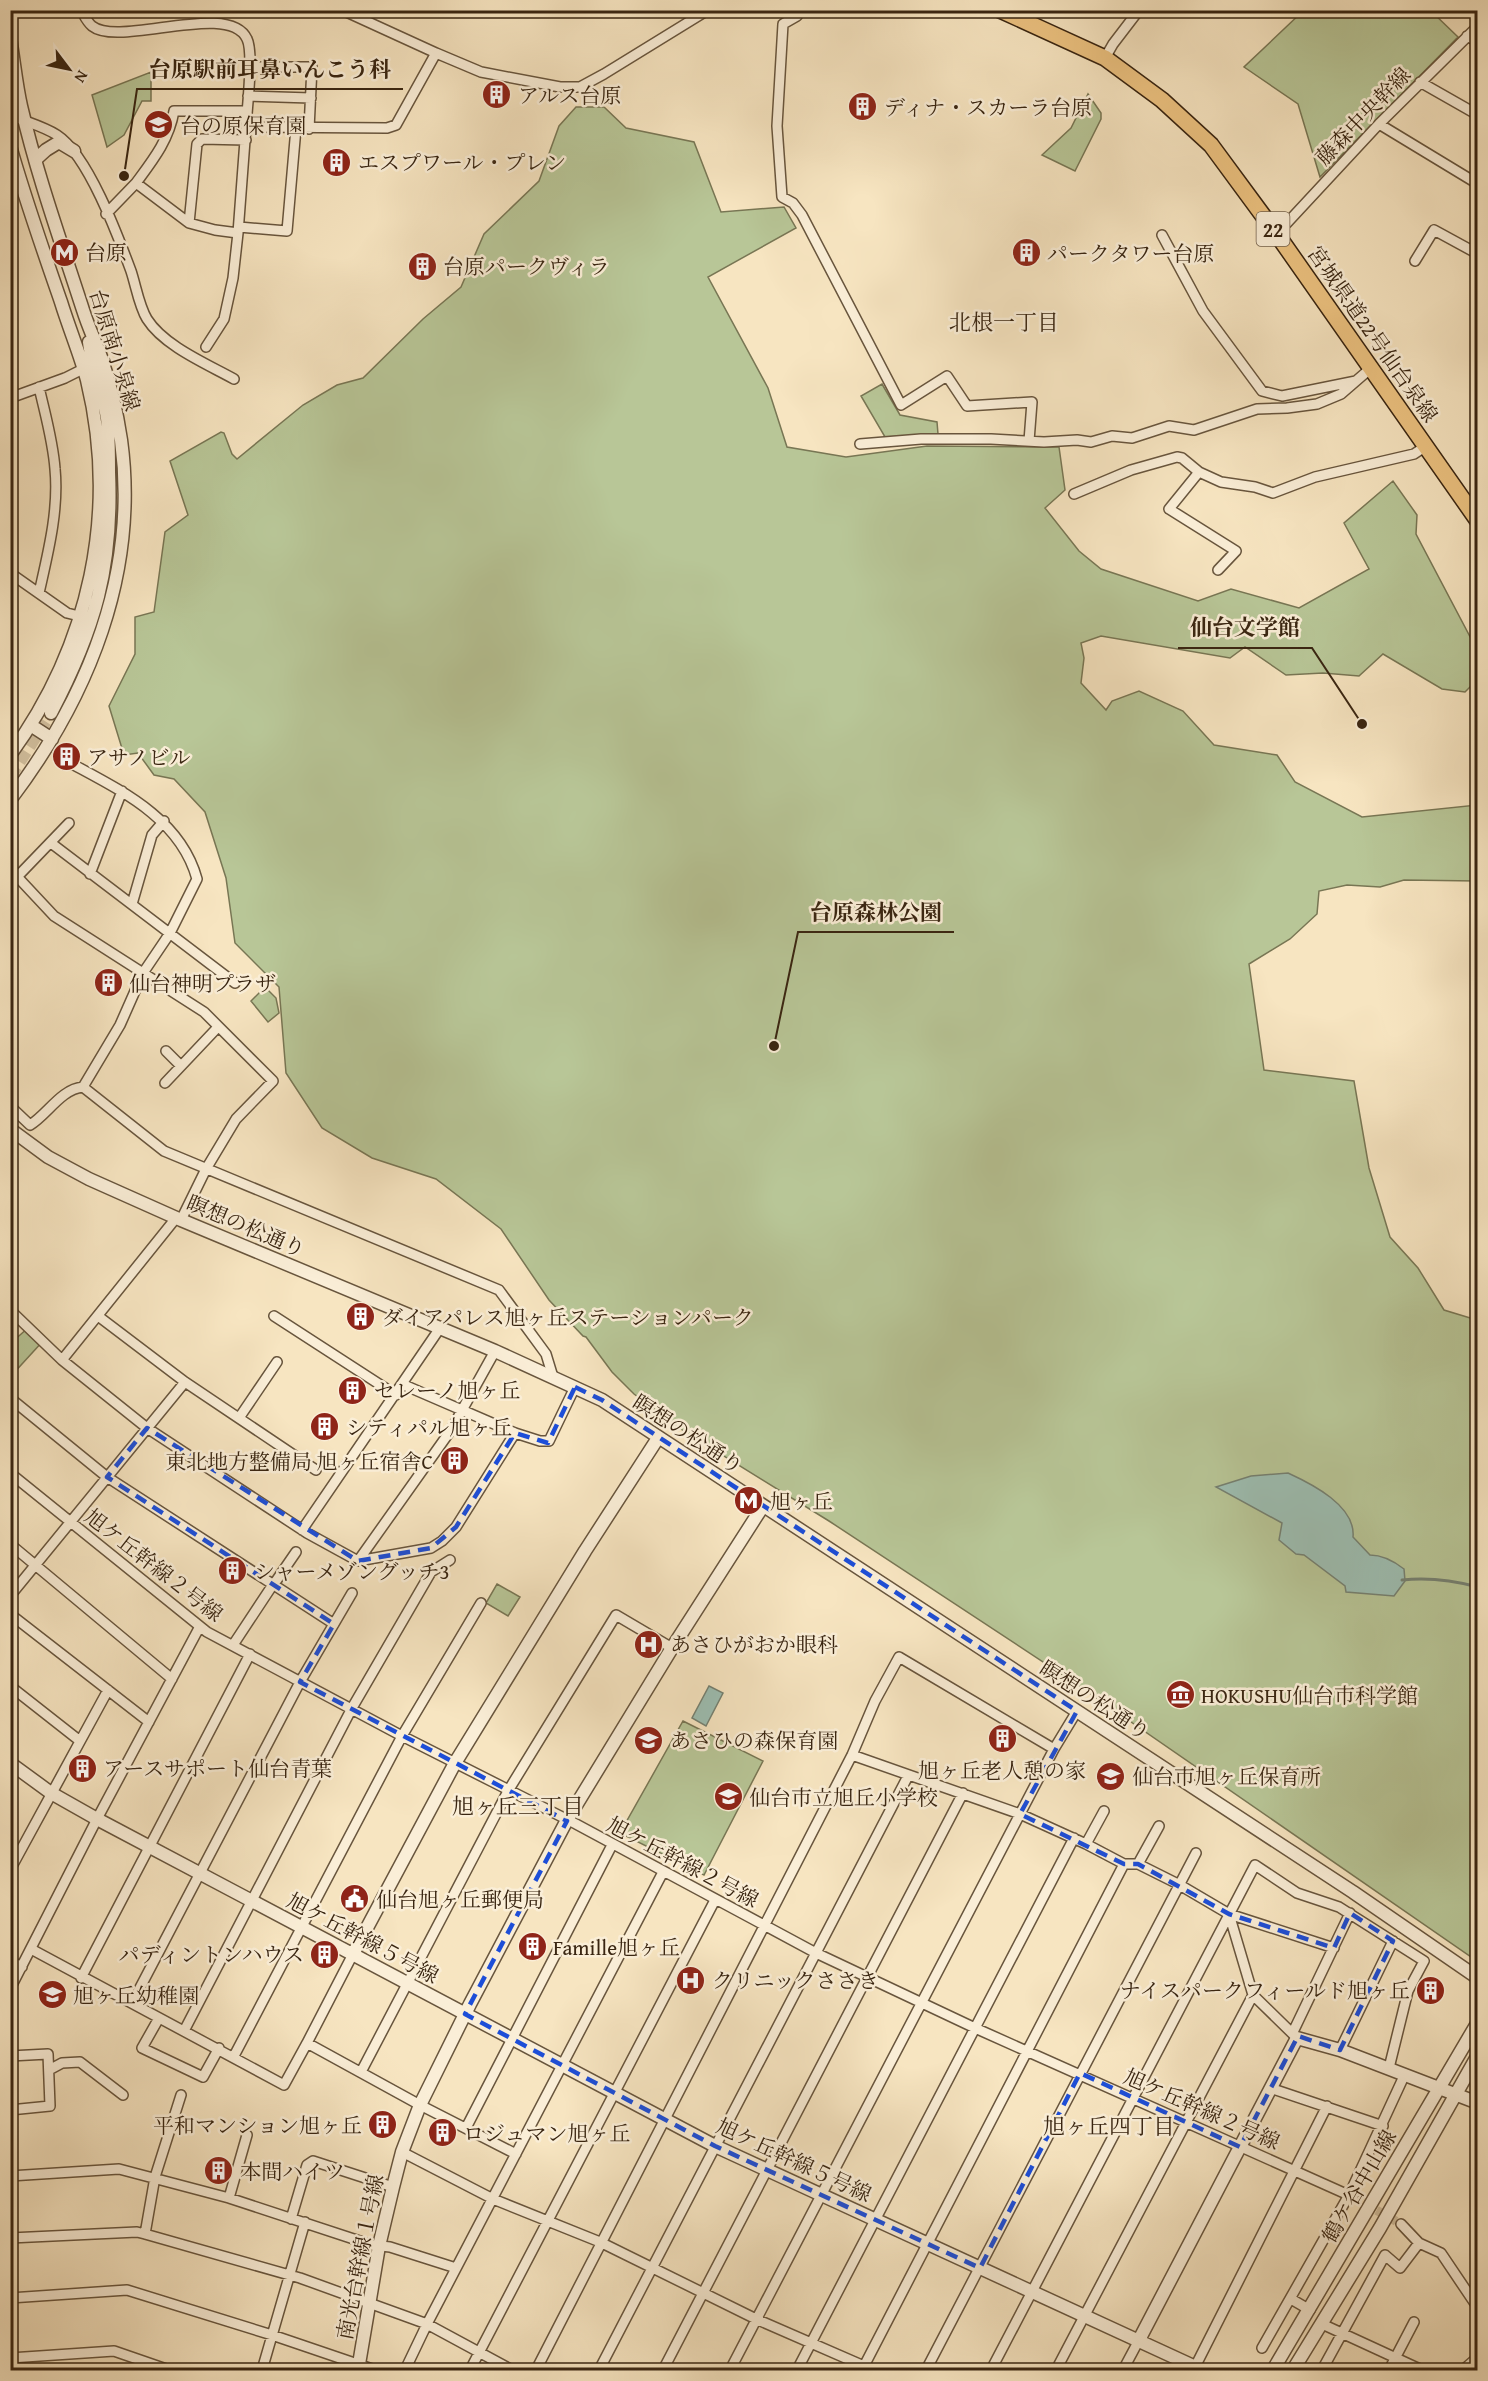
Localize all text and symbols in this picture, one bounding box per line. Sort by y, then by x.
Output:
north arrow [39,39,99,99]
callout: 台原駅前耳鼻いんこう科 [137,49,403,89]
text: 台原駅前耳鼻いんこう科 [149,53,391,85]
street label: 藤森中央幹線 [1308,60,1418,172]
text: N [69,66,95,88]
building icon: アルス台原 [481,79,513,111]
place label: アルス台原 [518,80,622,111]
building icon: ディナ・スカーラ台原 [847,91,879,123]
place label: ディナ・スカーラ台原 [884,92,1092,123]
school or university icon: 台の原保育園 [143,109,175,141]
place label: 台の原保育園 [180,110,306,141]
building icon: エスプワール・プレン [321,146,353,178]
place label: エスプワール・プレン [358,147,566,178]
road number: 22 [1256,212,1290,246]
metro station icon: 台原 [48,236,80,268]
place label: 台原 [85,237,127,268]
building icon: パークタワー台原 [1010,237,1042,269]
place label: パークタワー台原 [1047,238,1215,269]
street label: 宮城県道22号仙台泉線 [1300,239,1446,429]
building icon: 台原パークヴィラ [406,250,438,282]
place label: 台原パークヴィラ [443,251,610,282]
street label: 台原南小泉線 [82,285,148,415]
district label: 北根一丁目 [949,306,1059,338]
callout: 仙台文学館 [1178,608,1312,648]
text: 仙台文学館 [1190,611,1300,643]
building icon: アサノビル [50,741,82,773]
place label: アサノビル [87,742,191,773]
callout: 台原森林公園 [798,892,954,932]
text: 台原森林公園 [810,896,942,928]
building icon: 仙台神明プラザ [92,967,124,999]
place label: 仙台神明プラザ [129,968,276,999]
street label: 瞑想の松通り [182,1187,310,1265]
building icon: ダイアパレス旭ヶ丘ステーションパーク [345,1301,377,1333]
place label: ダイアパレス旭ヶ丘ステーションパーク [382,1302,754,1333]
building icon: セレーノ旭ヶ丘 [337,1374,369,1406]
place label: セレーノ旭ヶ丘 [374,1375,521,1406]
street label: 瞑想の松通り [627,1387,749,1481]
building icon: シティパル旭ヶ丘 [309,1411,341,1443]
place label: シティパル旭ヶ丘 [346,1412,512,1443]
building icon: 東北地方整備局 旭ヶ丘宿舎C [438,1445,470,1477]
place label: 東北地方整備局 旭ヶ丘宿舎C [165,1446,433,1477]
metro station icon: 旭ヶ丘 [733,1485,765,1517]
place label: 旭ヶ丘 [770,1486,833,1517]
street label: 旭ケ丘幹線２号線 [78,1501,230,1629]
building icon: シャーメゾングッチ3 [217,1555,249,1587]
place label: シャーメゾングッチ3 [254,1556,450,1587]
hospital icon: あさひがおか眼科 [633,1628,665,1660]
place label: あさひがおか眼科 [670,1629,838,1660]
street label: 瞑想の松通り [1034,1653,1156,1747]
museum icon: HOKUSHU仙台市科学館 [1164,1679,1196,1711]
place label: HOKUSHU仙台市科学館 [1201,1680,1418,1711]
building icon: 旭ヶ丘老人憩の家 [986,1723,1018,1755]
school or university icon: あさひの森保育園 [633,1724,665,1756]
place label: あさひの森保育園 [670,1725,838,1756]
building icon: アースサポート仙台青葉 [66,1752,98,1784]
place label: アースサポート仙台青葉 [103,1753,332,1784]
place label: 旭ヶ丘老人憩の家 [918,1755,1086,1786]
school or university icon: 仙台市旭ヶ丘保育所 [1095,1760,1127,1792]
place label: 仙台市旭ヶ丘保育所 [1132,1761,1321,1792]
school or university icon: 仙台市立旭丘小学校 [712,1781,744,1813]
place label: 仙台市立旭丘小学校 [749,1782,938,1813]
district label: 旭ヶ丘三丁目 [452,1790,584,1822]
street label: 旭ケ丘幹線２号線 [602,1809,764,1915]
public building icon: 仙台旭ヶ丘郵便局 [339,1883,371,1915]
place label: 仙台旭ヶ丘郵便局 [376,1884,544,1915]
street label: 旭ケ丘幹線５号線 [282,1885,444,1991]
building icon: Famille旭ヶ丘 [516,1931,548,1963]
place label: Famille旭ヶ丘 [553,1932,680,1963]
building icon: パディントンハウス [309,1938,341,1970]
place label: パディントンハウス [119,1939,304,1970]
hospital icon: クリニックささき [675,1964,707,1996]
place label: クリニックささき [712,1965,879,1996]
building icon: ナイスパークフィールド旭ヶ丘 [1415,1974,1447,2006]
place label: ナイスパークフィールド旭ヶ丘 [1120,1975,1410,2006]
school or university icon: 旭ヶ丘幼稚園 [36,1979,68,2011]
place label: 旭ヶ丘幼稚園 [73,1980,199,2011]
street label: 旭ケ丘幹線２号線 [1119,2061,1285,2157]
building icon: 平和マンション旭ヶ丘 [367,2109,399,2141]
place label: 平和マンション旭ヶ丘 [153,2110,362,2141]
street label: 旭ケ丘幹線５号線 [711,2110,877,2210]
district label: 旭ヶ丘四丁目 [1043,2110,1175,2142]
building icon: ロジュマン旭ヶ丘 [426,2117,458,2149]
place label: ロジュマン旭ヶ丘 [463,2118,631,2149]
street label: 鶴ケ谷中山線 [1314,2124,1404,2248]
building icon: 本間ハイツ [203,2155,235,2187]
place label: 本間ハイツ [240,2156,345,2187]
street label: 南光台幹線１号線 [329,2172,391,2342]

